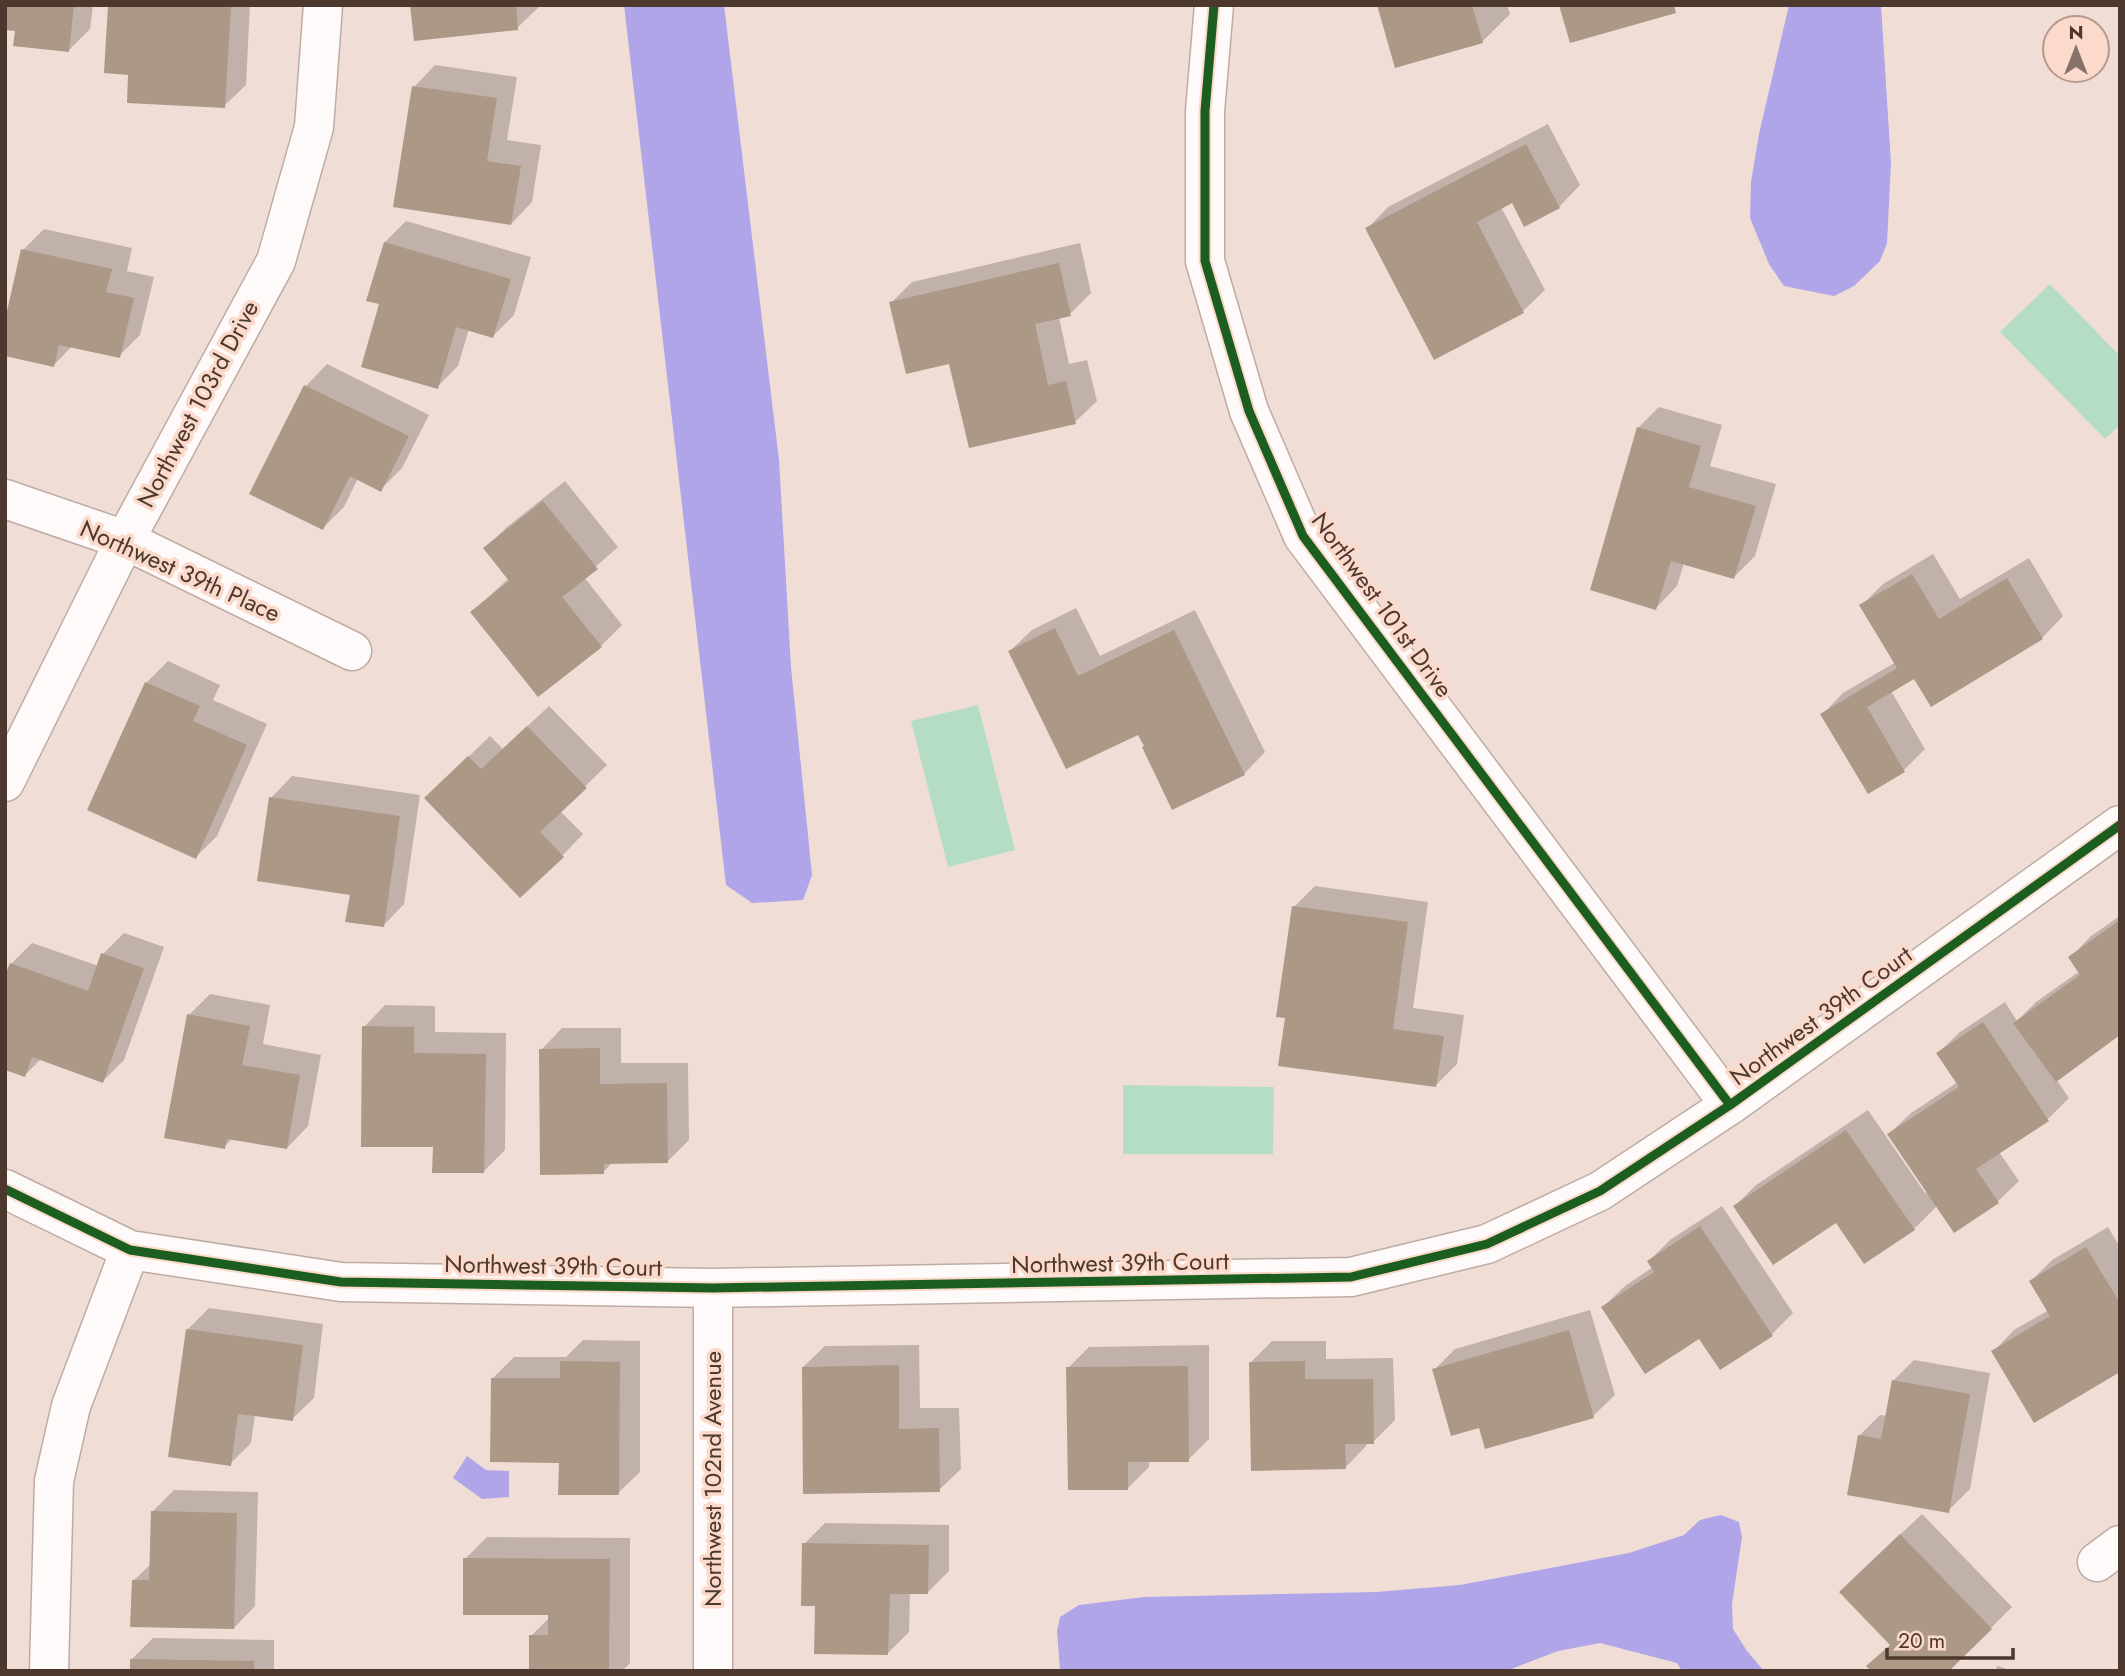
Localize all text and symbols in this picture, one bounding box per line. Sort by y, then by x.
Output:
north arrow [2041,14,2111,84]
text: N [2068,19,2084,46]
street label: Northwest 103rd Drive [128,294,267,513]
street label: Northwest 101st Drive [1303,505,1462,704]
street label: Northwest 39th Place [75,511,286,630]
street label: Northwest 39th Court [1722,937,1919,1094]
street label: Northwest 39th Court [1011,1243,1229,1282]
street label: Northwest 39th Court [444,1246,662,1285]
street label: Northwest 102nd Avenue [695,1351,730,1607]
scale bar [1887,1616,2013,1660]
text: 20 m [1898,1626,1945,1656]

